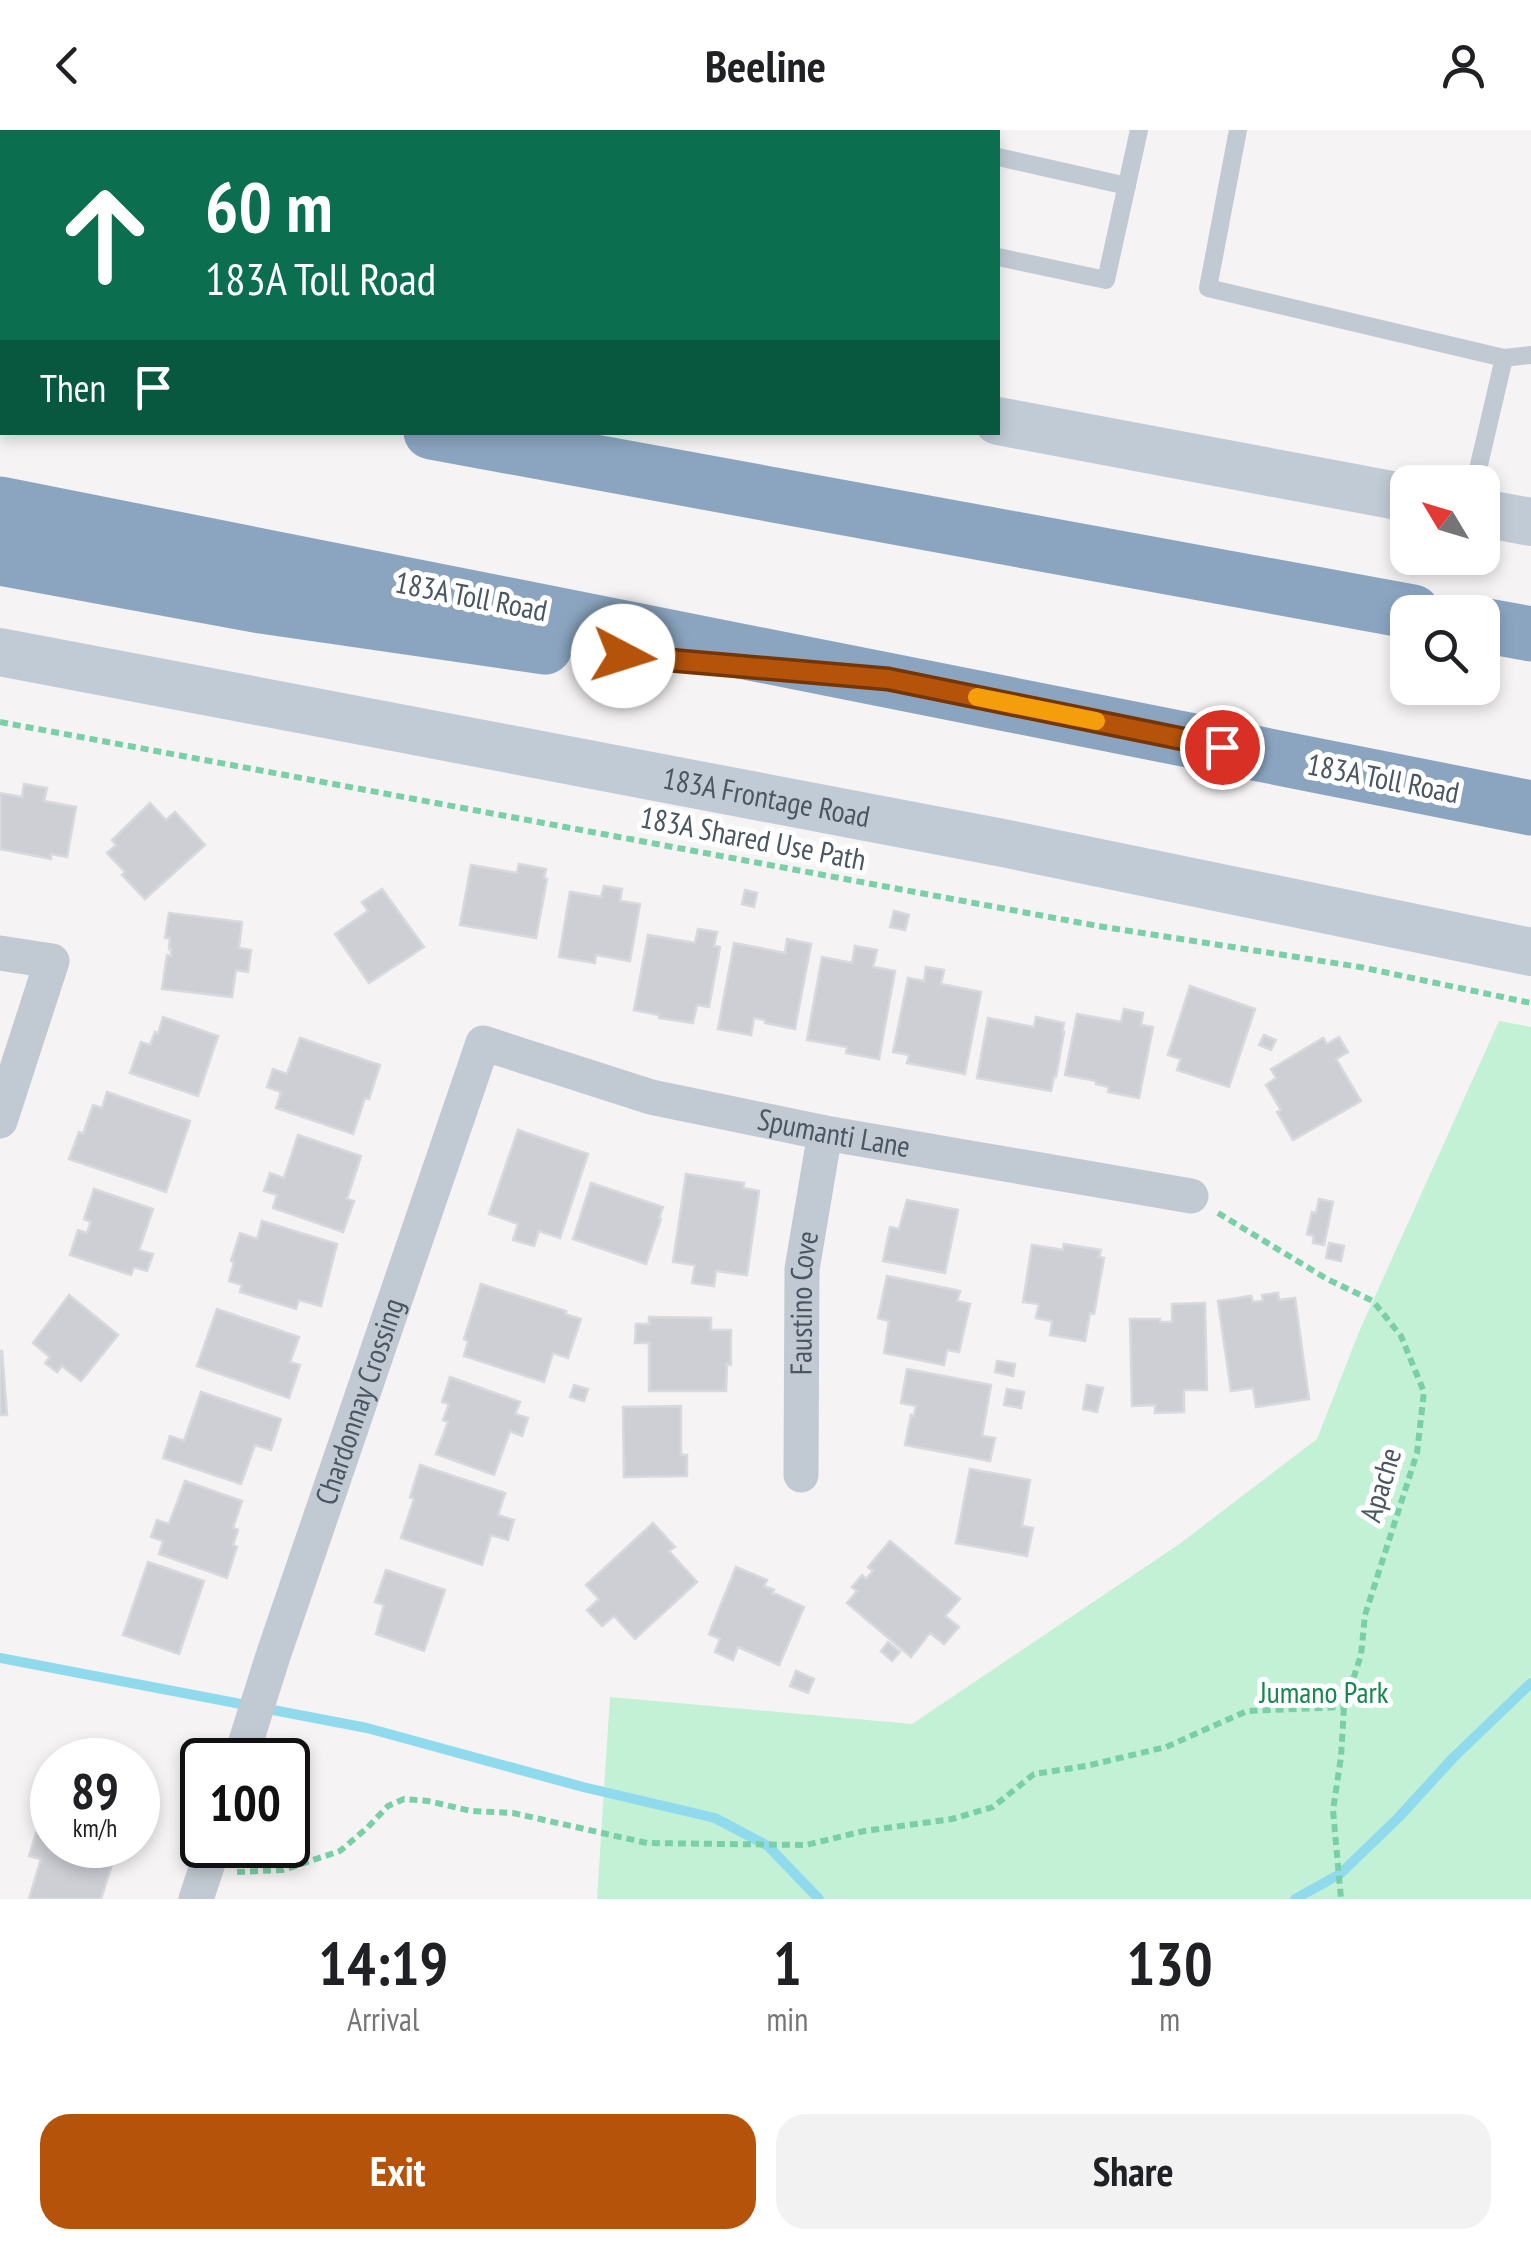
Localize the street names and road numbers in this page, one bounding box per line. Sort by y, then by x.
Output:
street label: 183A Toll Road [392,562,551,629]
street label: 183A Toll Road [1304,744,1463,811]
street label: 183A Frontage Road [660,758,873,835]
street label: 183A Shared Use Path [637,797,869,878]
street label: Spumanti Lane [754,1099,913,1165]
street label: Faustino Cove [780,1228,826,1375]
street label: Chardonnay Crossing [305,1293,412,1510]
street label: Apache [1350,1443,1409,1526]

